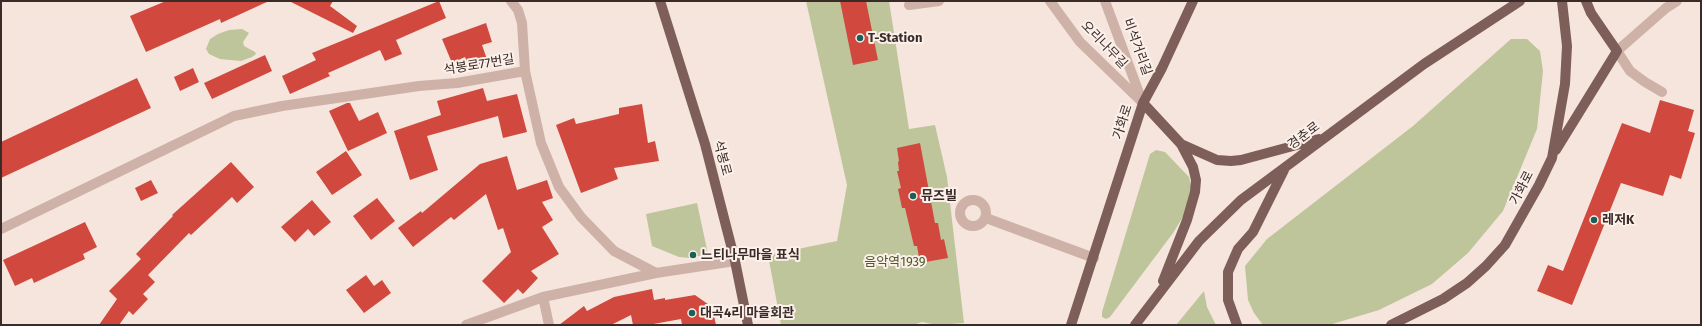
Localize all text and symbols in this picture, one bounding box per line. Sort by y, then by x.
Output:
street label: 비석거리길 [1119,16,1155,78]
street label: 오리나무길 [1078,18,1130,72]
place label: T-Station [868,30,922,46]
marker: T-Station [855,33,865,43]
street label: 석봉로77번길 [443,52,515,78]
street label: 가화로 [1110,103,1136,141]
street label: 경춘로 [1285,119,1323,153]
street label: 석봉로 [710,139,734,177]
street label: 가화로 [1507,168,1537,208]
place label: 뮤즈빌 [921,188,957,204]
marker: 뮤즈빌 [908,191,918,201]
place label: 레저K [1602,212,1634,228]
marker: 레저K [1589,215,1599,225]
place label: 느티나무마을 표식 [701,247,800,263]
marker: 느티나무마을 표식 [688,250,698,260]
park label: 음악역1939 [864,254,926,270]
place label: 대곡4리 마을회관 [700,305,794,321]
marker: 대곡4리 마을회관 [687,308,697,318]

